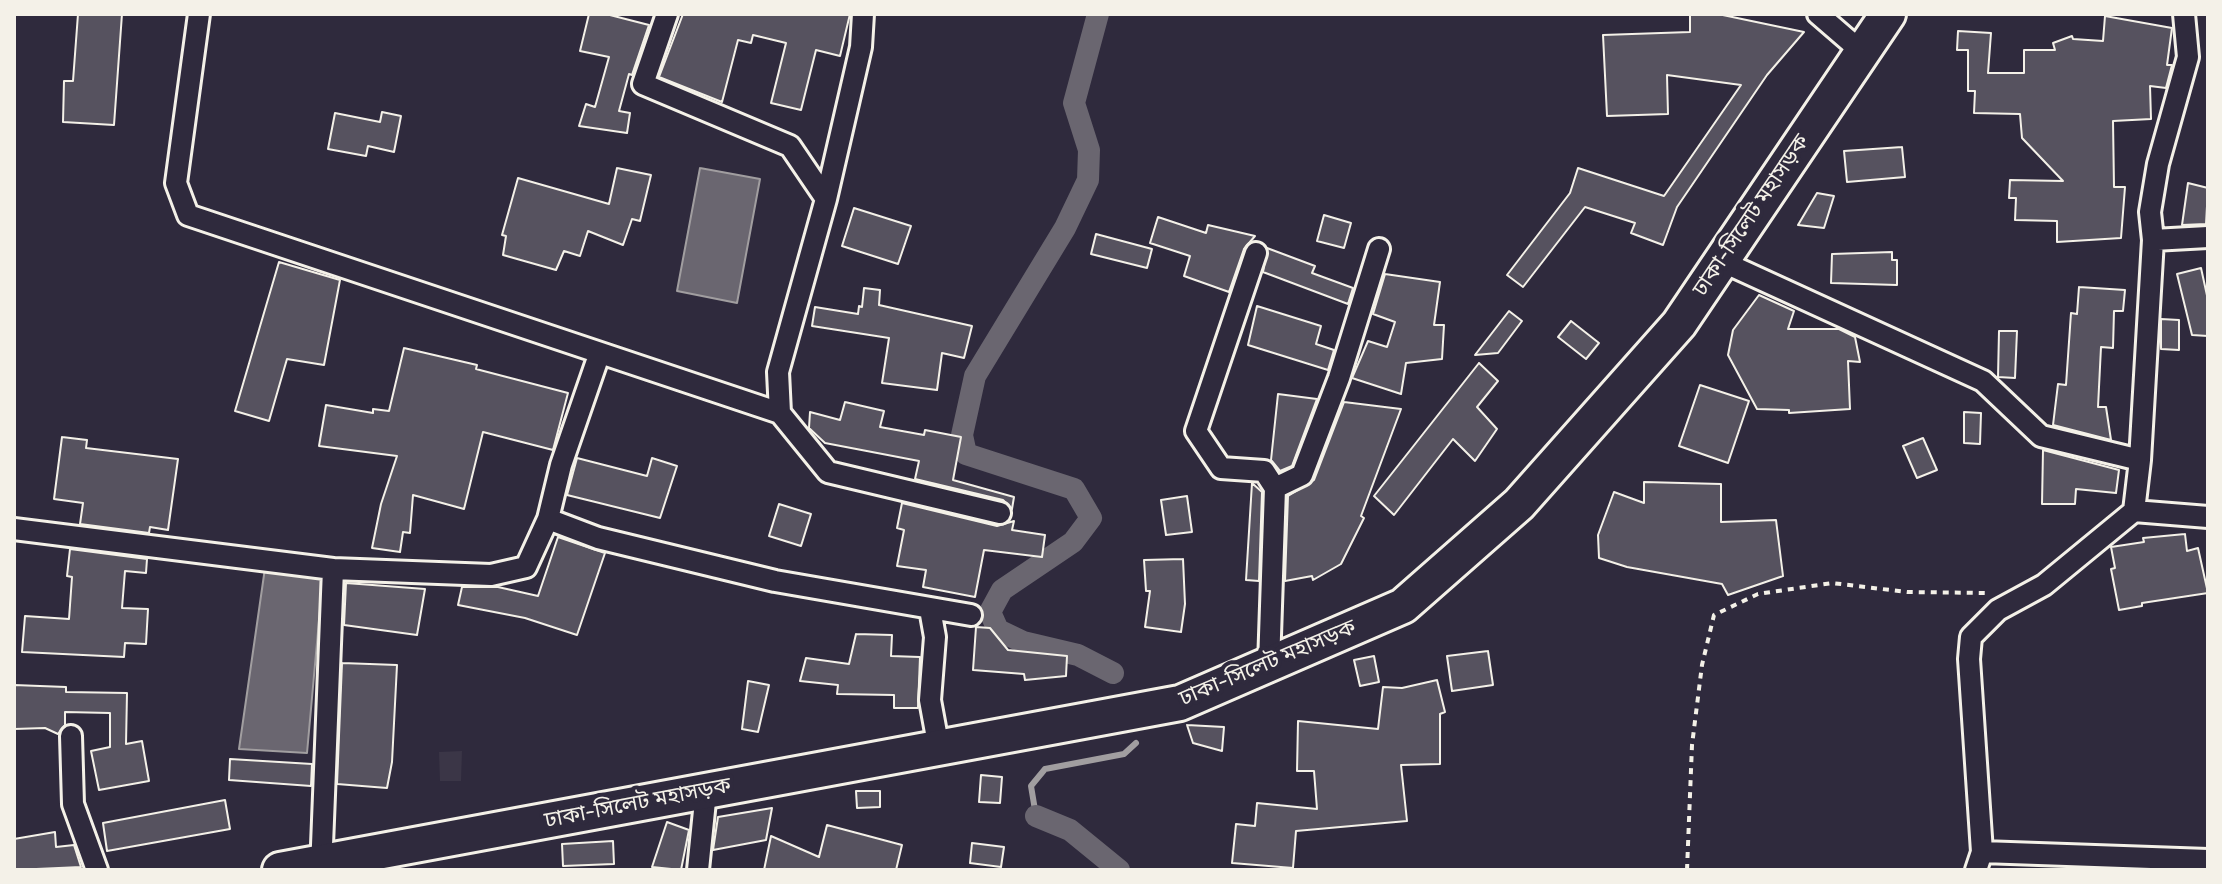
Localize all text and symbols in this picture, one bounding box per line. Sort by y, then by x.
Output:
street label: ঢাকা-সিলেট মহাসড়ক [1688,130,1816,302]
street label: ঢাকা-সিলেট মহাসড়ক [1176,615,1360,713]
street label: ঢাকা-সিলেট মহাসড়ক [543,773,733,835]

